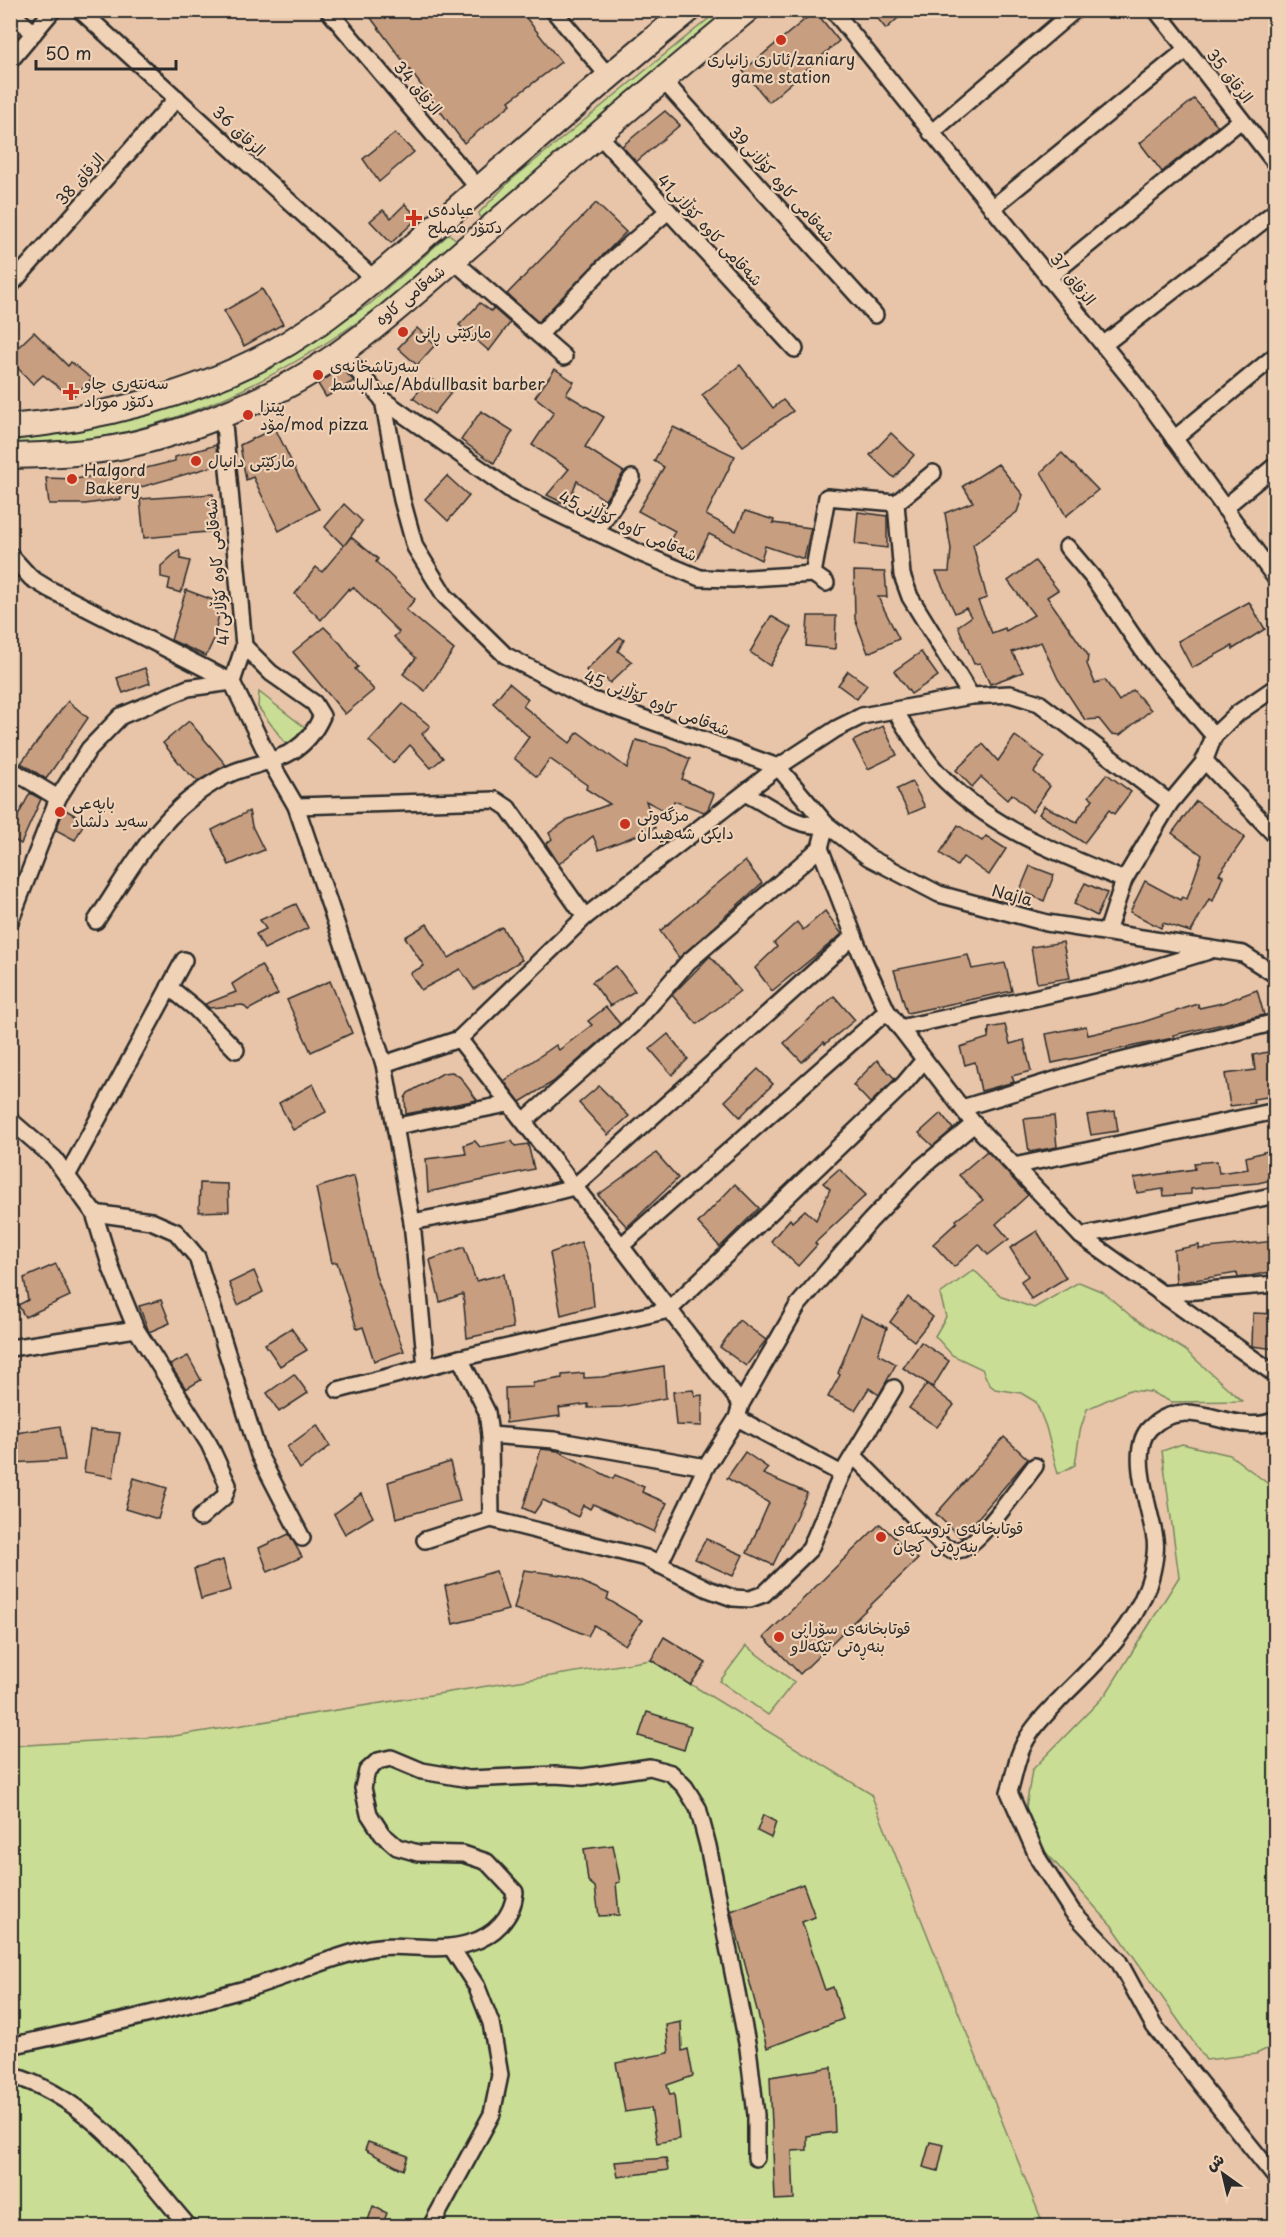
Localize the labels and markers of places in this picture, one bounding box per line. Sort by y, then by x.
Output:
marker: ئاتاری زانیاری/zaniary game station [774,33,788,47]
place label: ئاتاری زانیاری/zaniary game station [707,46,855,88]
place label: عیادەی دکتۆر مصلح [428,196,502,238]
marker: عیادەی دکتۆر مصلح [405,209,423,227]
place label: مارکێتی ڕانی [415,319,491,347]
marker: مارکێتی ڕانی [396,325,410,339]
place label: سەرتاشخانەی عبدالباسط/Abdullbasit barber [330,353,545,395]
marker: سەرتاشخانەی عبدالباسط/Abdullbasit barber [311,368,325,382]
place label: سەنتەری چاو دکتۆر موراد [82,370,169,412]
marker: سەنتەری چاو دکتۆر موراد [62,383,80,401]
place label: پیتزا مۆد/mod pizza [260,393,368,435]
marker: پیتزا مۆد/mod pizza [241,408,255,422]
place label: مارکێتی دانیال [208,448,295,472]
marker: مارکێتی دانیال [189,454,203,468]
place label: Halgord Bakery [84,457,146,499]
marker: Halgord Bakery [65,472,79,486]
place label: بایەعی سەید دڵشاد [72,790,148,832]
place label: مزگەوتی دایکی شەهیدان [637,802,734,844]
marker: بایەعی سەید دڵشاد [53,805,67,819]
marker: مزگەوتی دایکی شەهیدان [618,817,632,831]
place label: قوتابخانەی تروسکەی بنەڕەتی کچان [893,1515,1023,1561]
marker: قوتابخانەی تروسکەی بنەڕەتی کچان [874,1530,888,1544]
place label: قوتابخانەی سۆرانی بنەڕەتی تێکەڵاو [789,1615,911,1661]
marker: قوتابخانەی سۆرانی بنەڕەتی تێکەڵاو [772,1630,786,1644]

